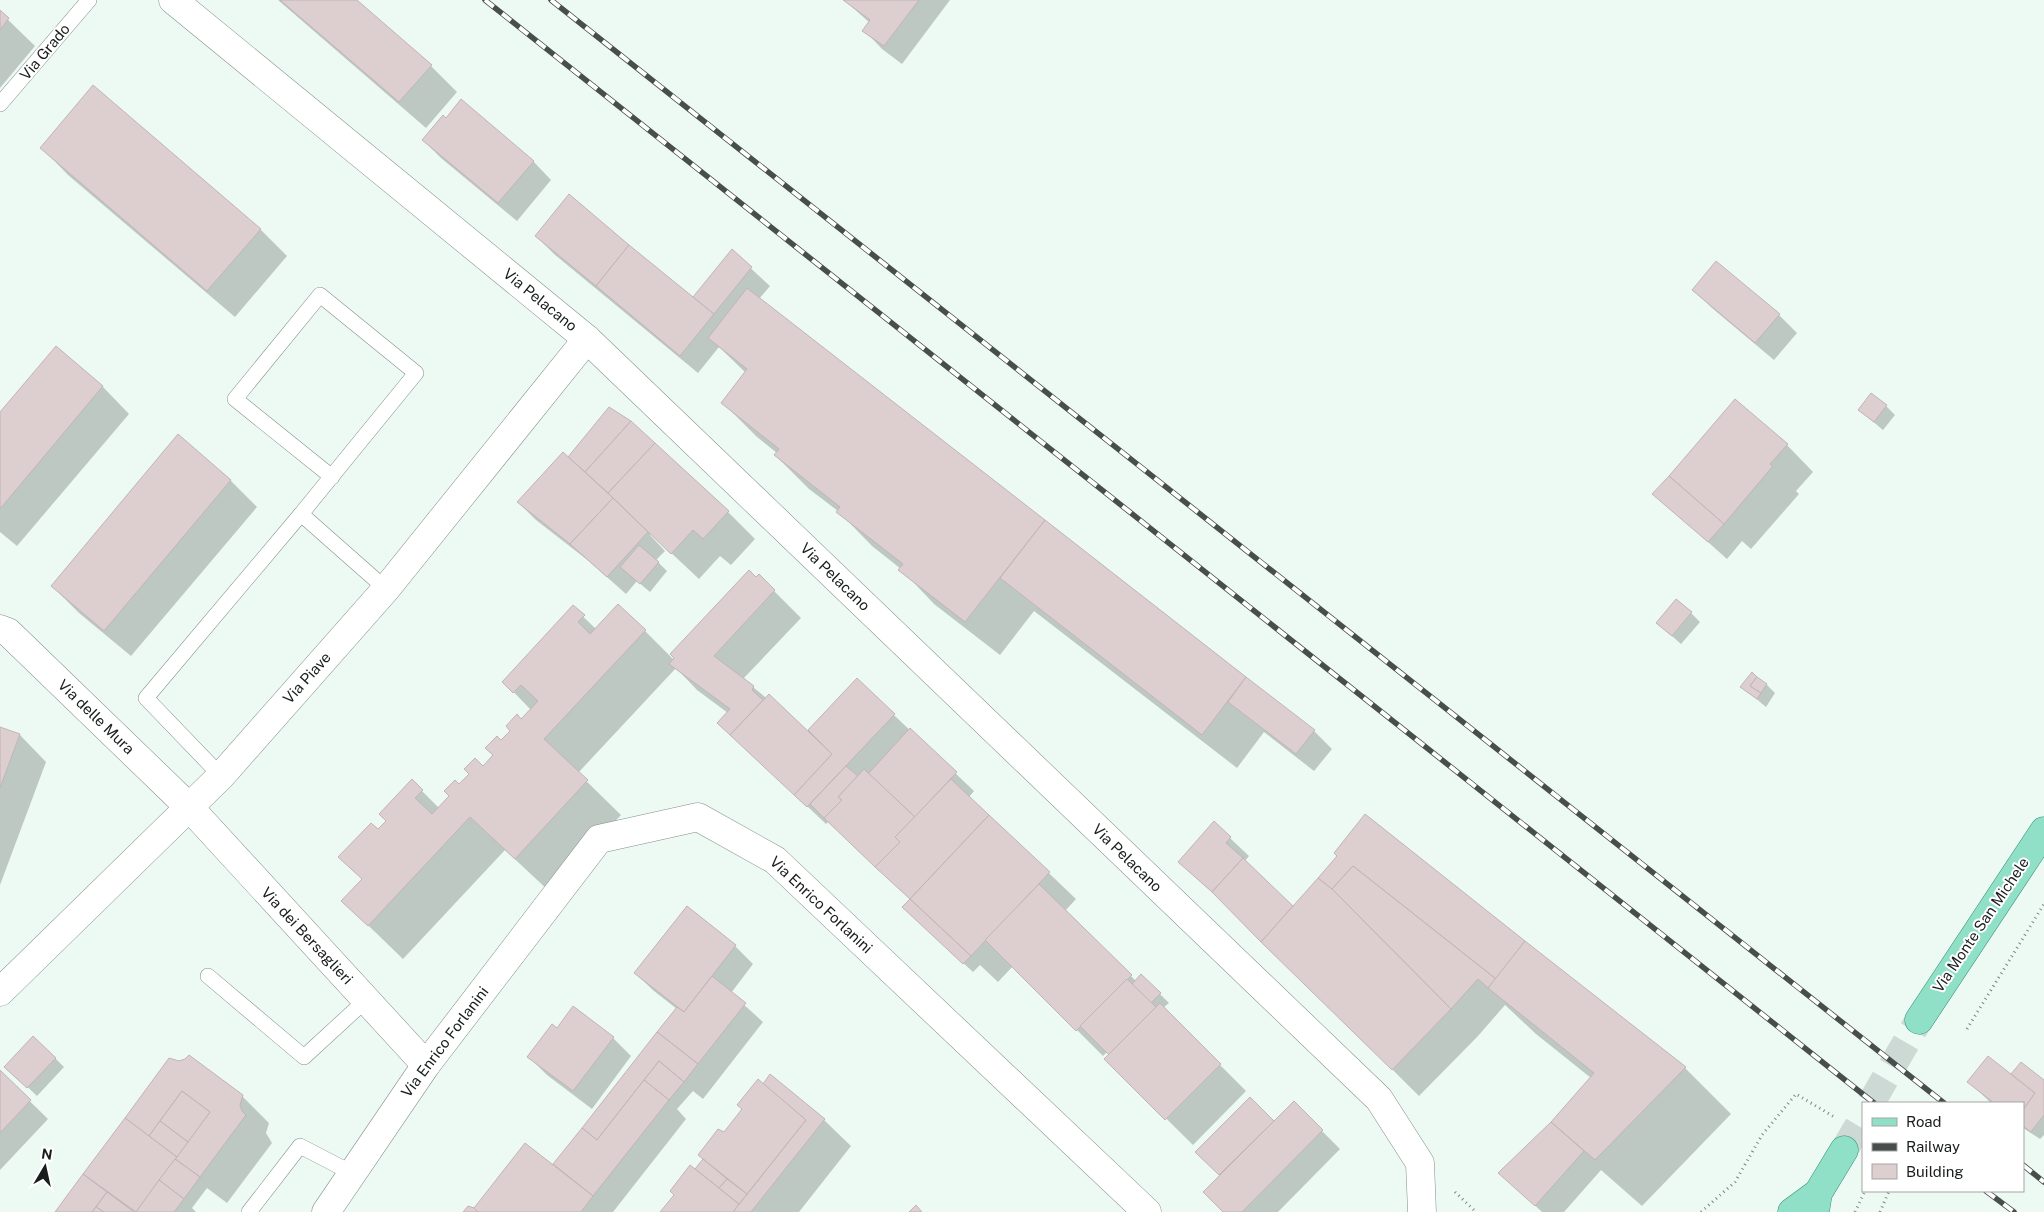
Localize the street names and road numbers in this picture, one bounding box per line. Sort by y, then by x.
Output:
street label: Via Grado [16,20,73,83]
street label: Via Pelacano [500,265,581,335]
street label: Via Pelacano [797,539,874,614]
street label: Via Piave [279,649,334,707]
street label: Via delle Mura [55,676,138,757]
street label: Via Pelacano [1089,820,1166,895]
street label: Via Enrico Forlanini [767,853,876,956]
street label: Via Monte San Michele [1929,854,2032,995]
street label: Via dei Bersaglieri [258,884,357,988]
street label: Via Enrico Forlanini [398,983,492,1100]

